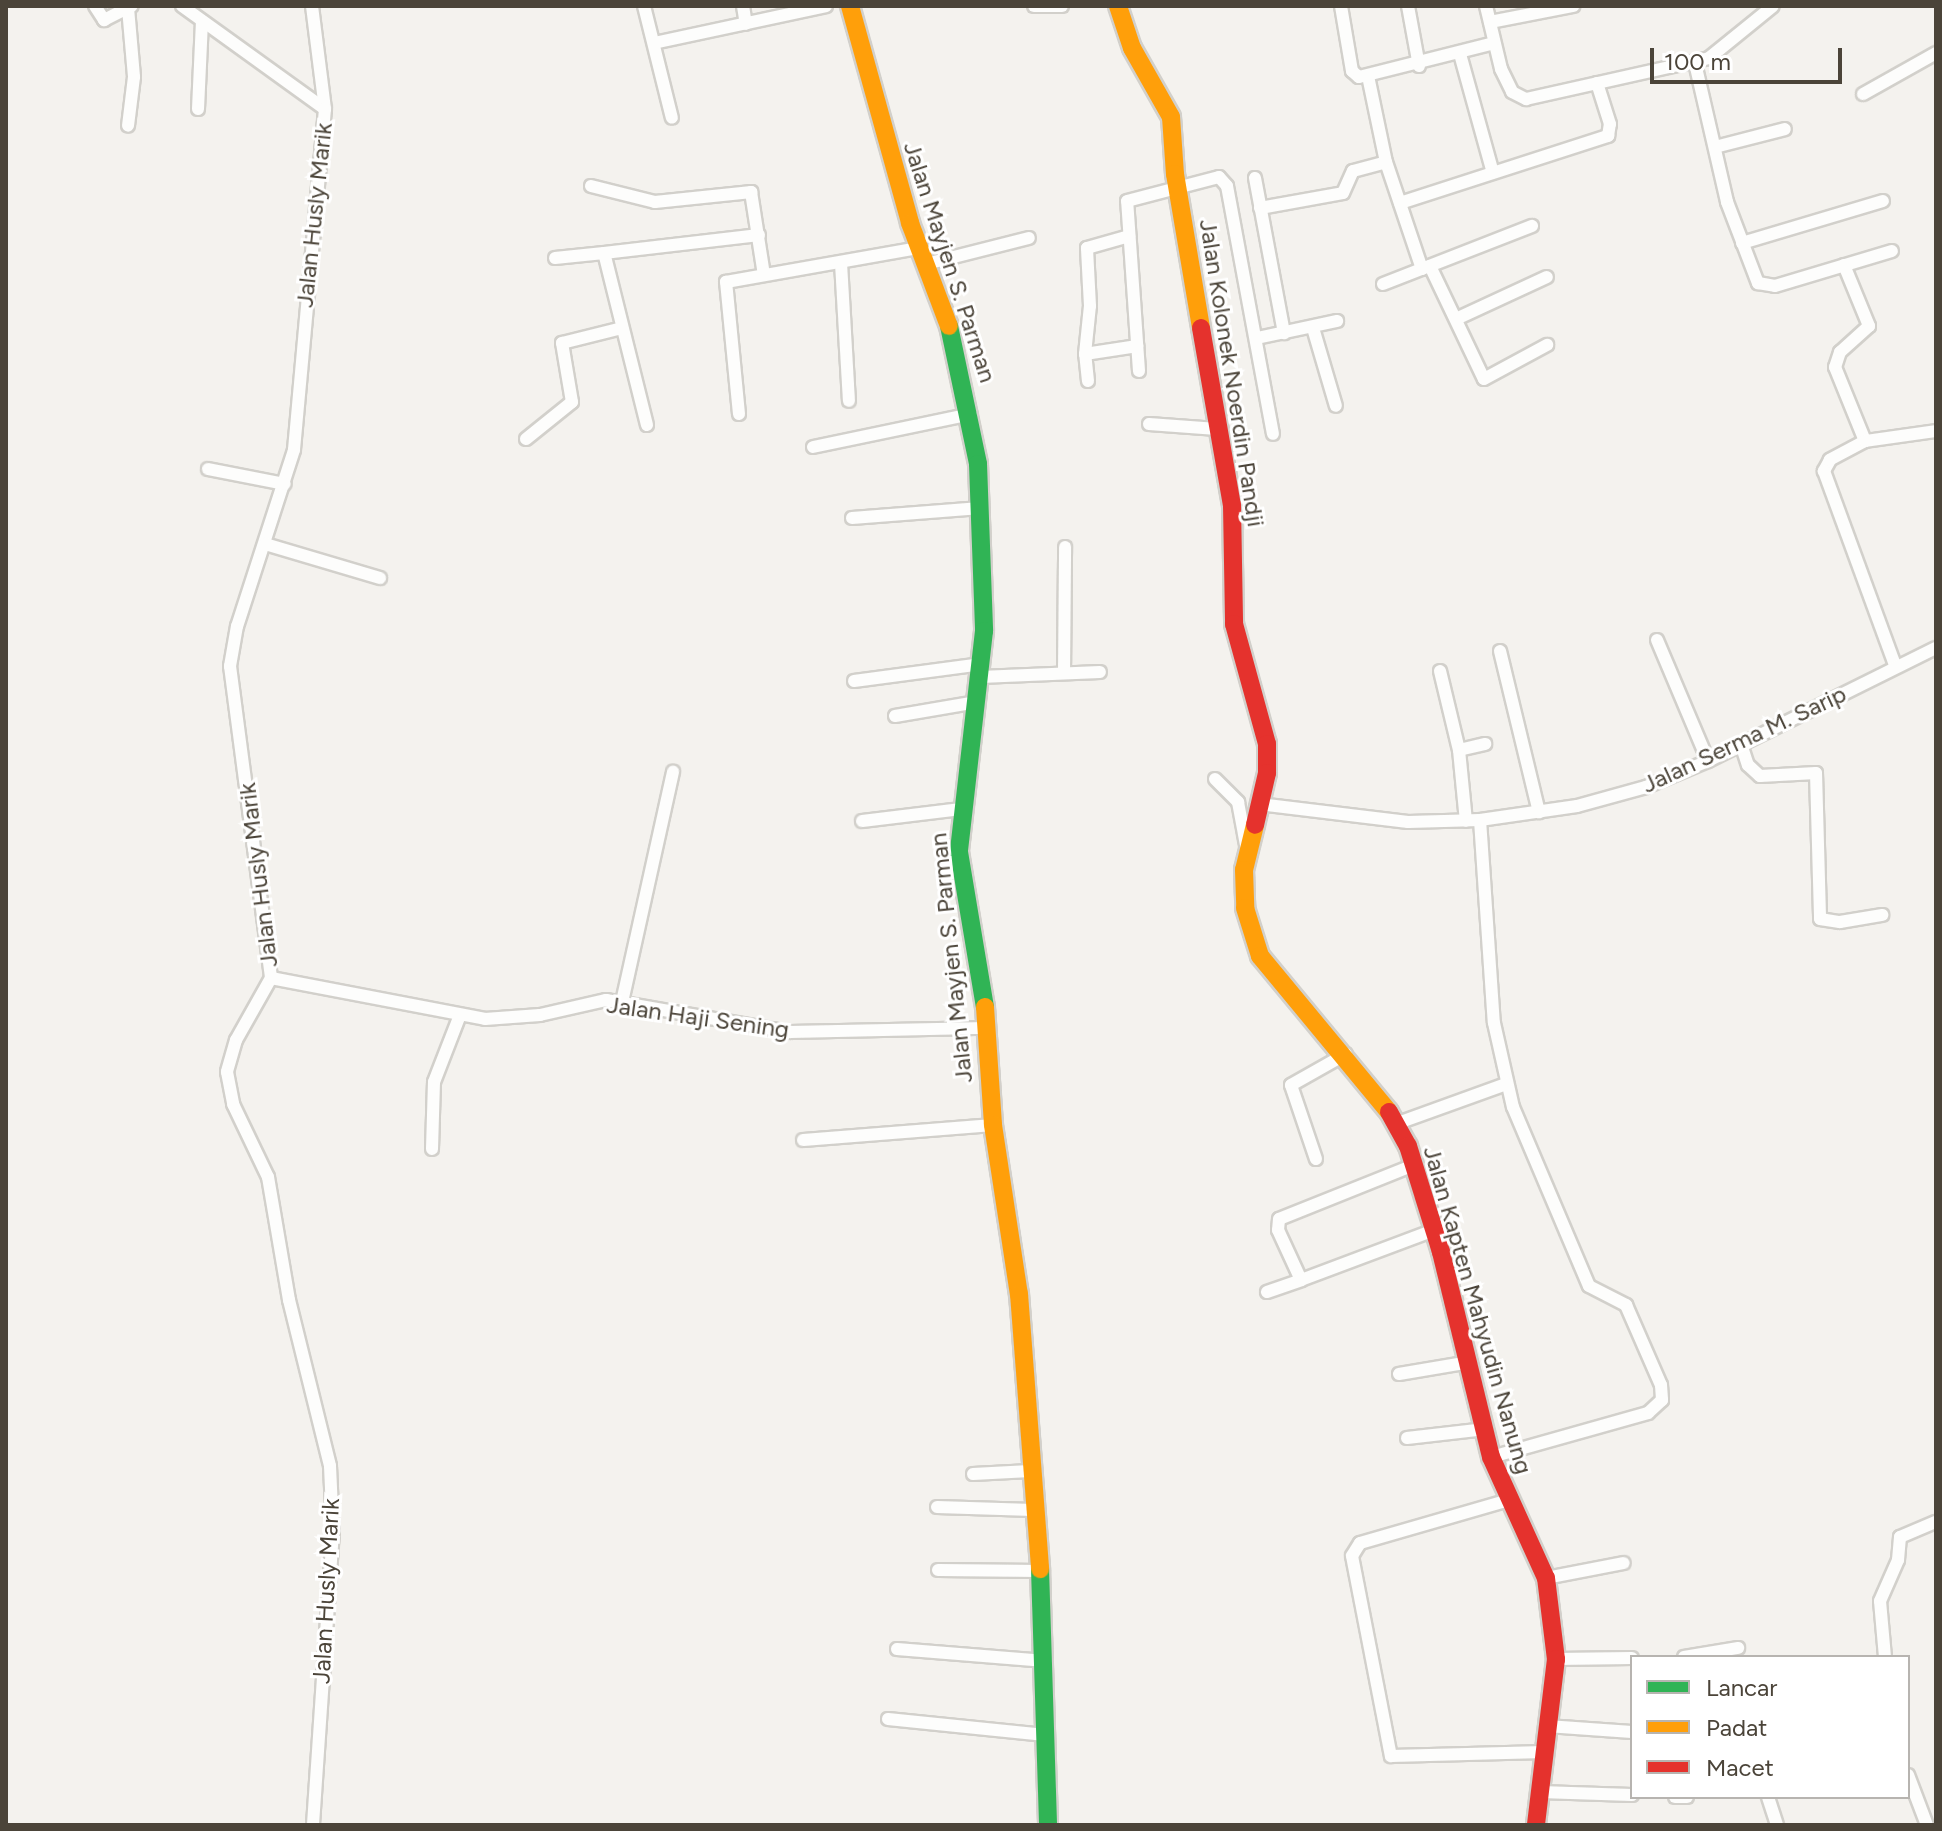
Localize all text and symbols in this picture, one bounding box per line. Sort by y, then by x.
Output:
scale bar [1654,32,1846,82]
text: 100 m [1664,47,1731,76]
street label: Jalan Husly Marik [290,121,338,309]
street label: Jalan Mayjen S. Parman [898,138,1002,386]
street label: Jalan Kolonek Noerdin Pandji [1193,217,1271,529]
street label: Jalan Serma M. Sarip [1637,679,1851,799]
street label: Jalan Husly Marik [232,781,284,969]
street label: Jalan Mayjen S. Parman [924,832,978,1084]
street label: Jalan Haji Sening [605,990,791,1044]
street label: Jalan Kapten Mahyudin Nanung [1417,1143,1539,1477]
street label: Jalan Husly Marik [307,1498,345,1684]
legend [1630,1655,1910,1799]
text: Lancar [1706,1673,1777,1702]
text: Padat [1706,1713,1767,1742]
text: Macet [1706,1753,1774,1782]

